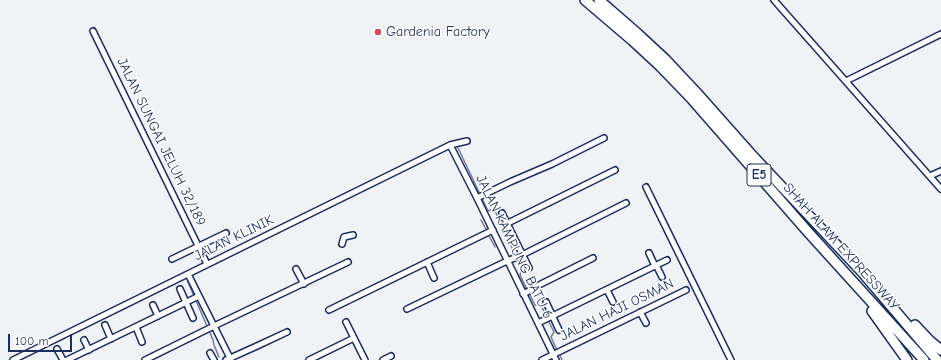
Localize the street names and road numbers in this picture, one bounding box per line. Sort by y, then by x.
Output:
street label: JALAN SUNGAI JELUH 32/189 [113,55,209,229]
road number: E5 [747,164,771,186]
street label: JALAN KAMPUNG BATU 6 [472,172,556,322]
street label: SHAH ALAM EXPRESSWAY [779,180,903,314]
street label: JALAN KLINIK [191,212,277,264]
street label: JALAN HAJI OSMAN [558,275,676,345]

